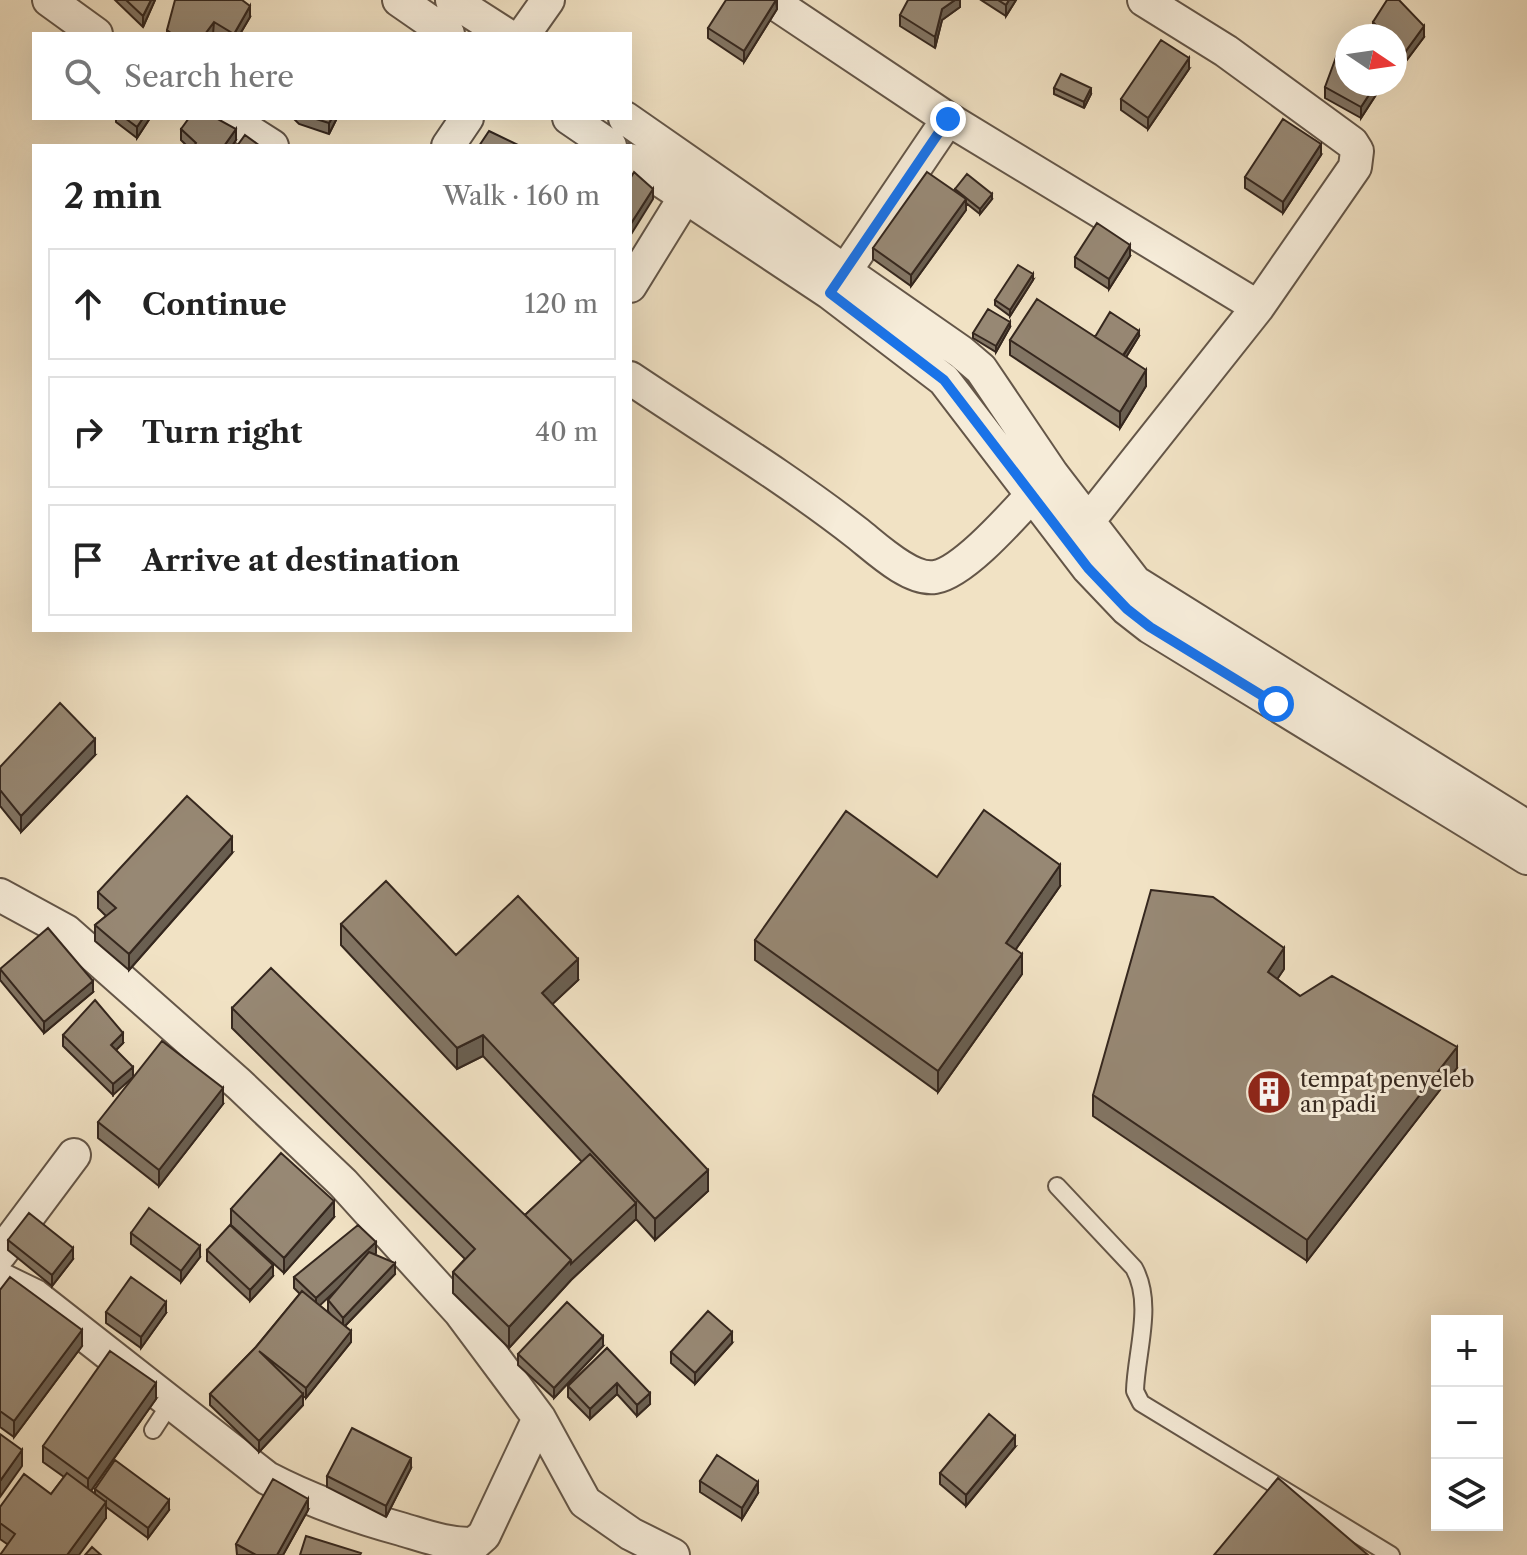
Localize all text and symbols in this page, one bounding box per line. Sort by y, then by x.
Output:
north arrow [1335,24,1407,96]
search box [32,32,632,120]
icon: search [60,54,104,98]
text: Search here [124,58,294,95]
route end [930,101,966,137]
text: 2 min [64,175,162,217]
text: Walk · 160 m [443,180,600,212]
icon: ahead [66,282,110,326]
text: Continue [142,286,287,323]
text: 120 m [524,288,598,320]
icon: right [66,410,110,454]
text: Turn right [142,414,302,451]
text: 40 m [535,416,598,448]
icon: arrive [66,538,110,582]
text: Arrive at destination [142,542,460,579]
route start [1258,686,1294,722]
place label: tempat penyeleb an padi [1300,1066,1475,1118]
building icon: tempat penyeleb an padi [1245,1068,1293,1116]
map controls [1431,1315,1503,1531]
button: + [1431,1315,1503,1387]
button: − [1431,1387,1503,1459]
button: layers [1431,1459,1503,1531]

